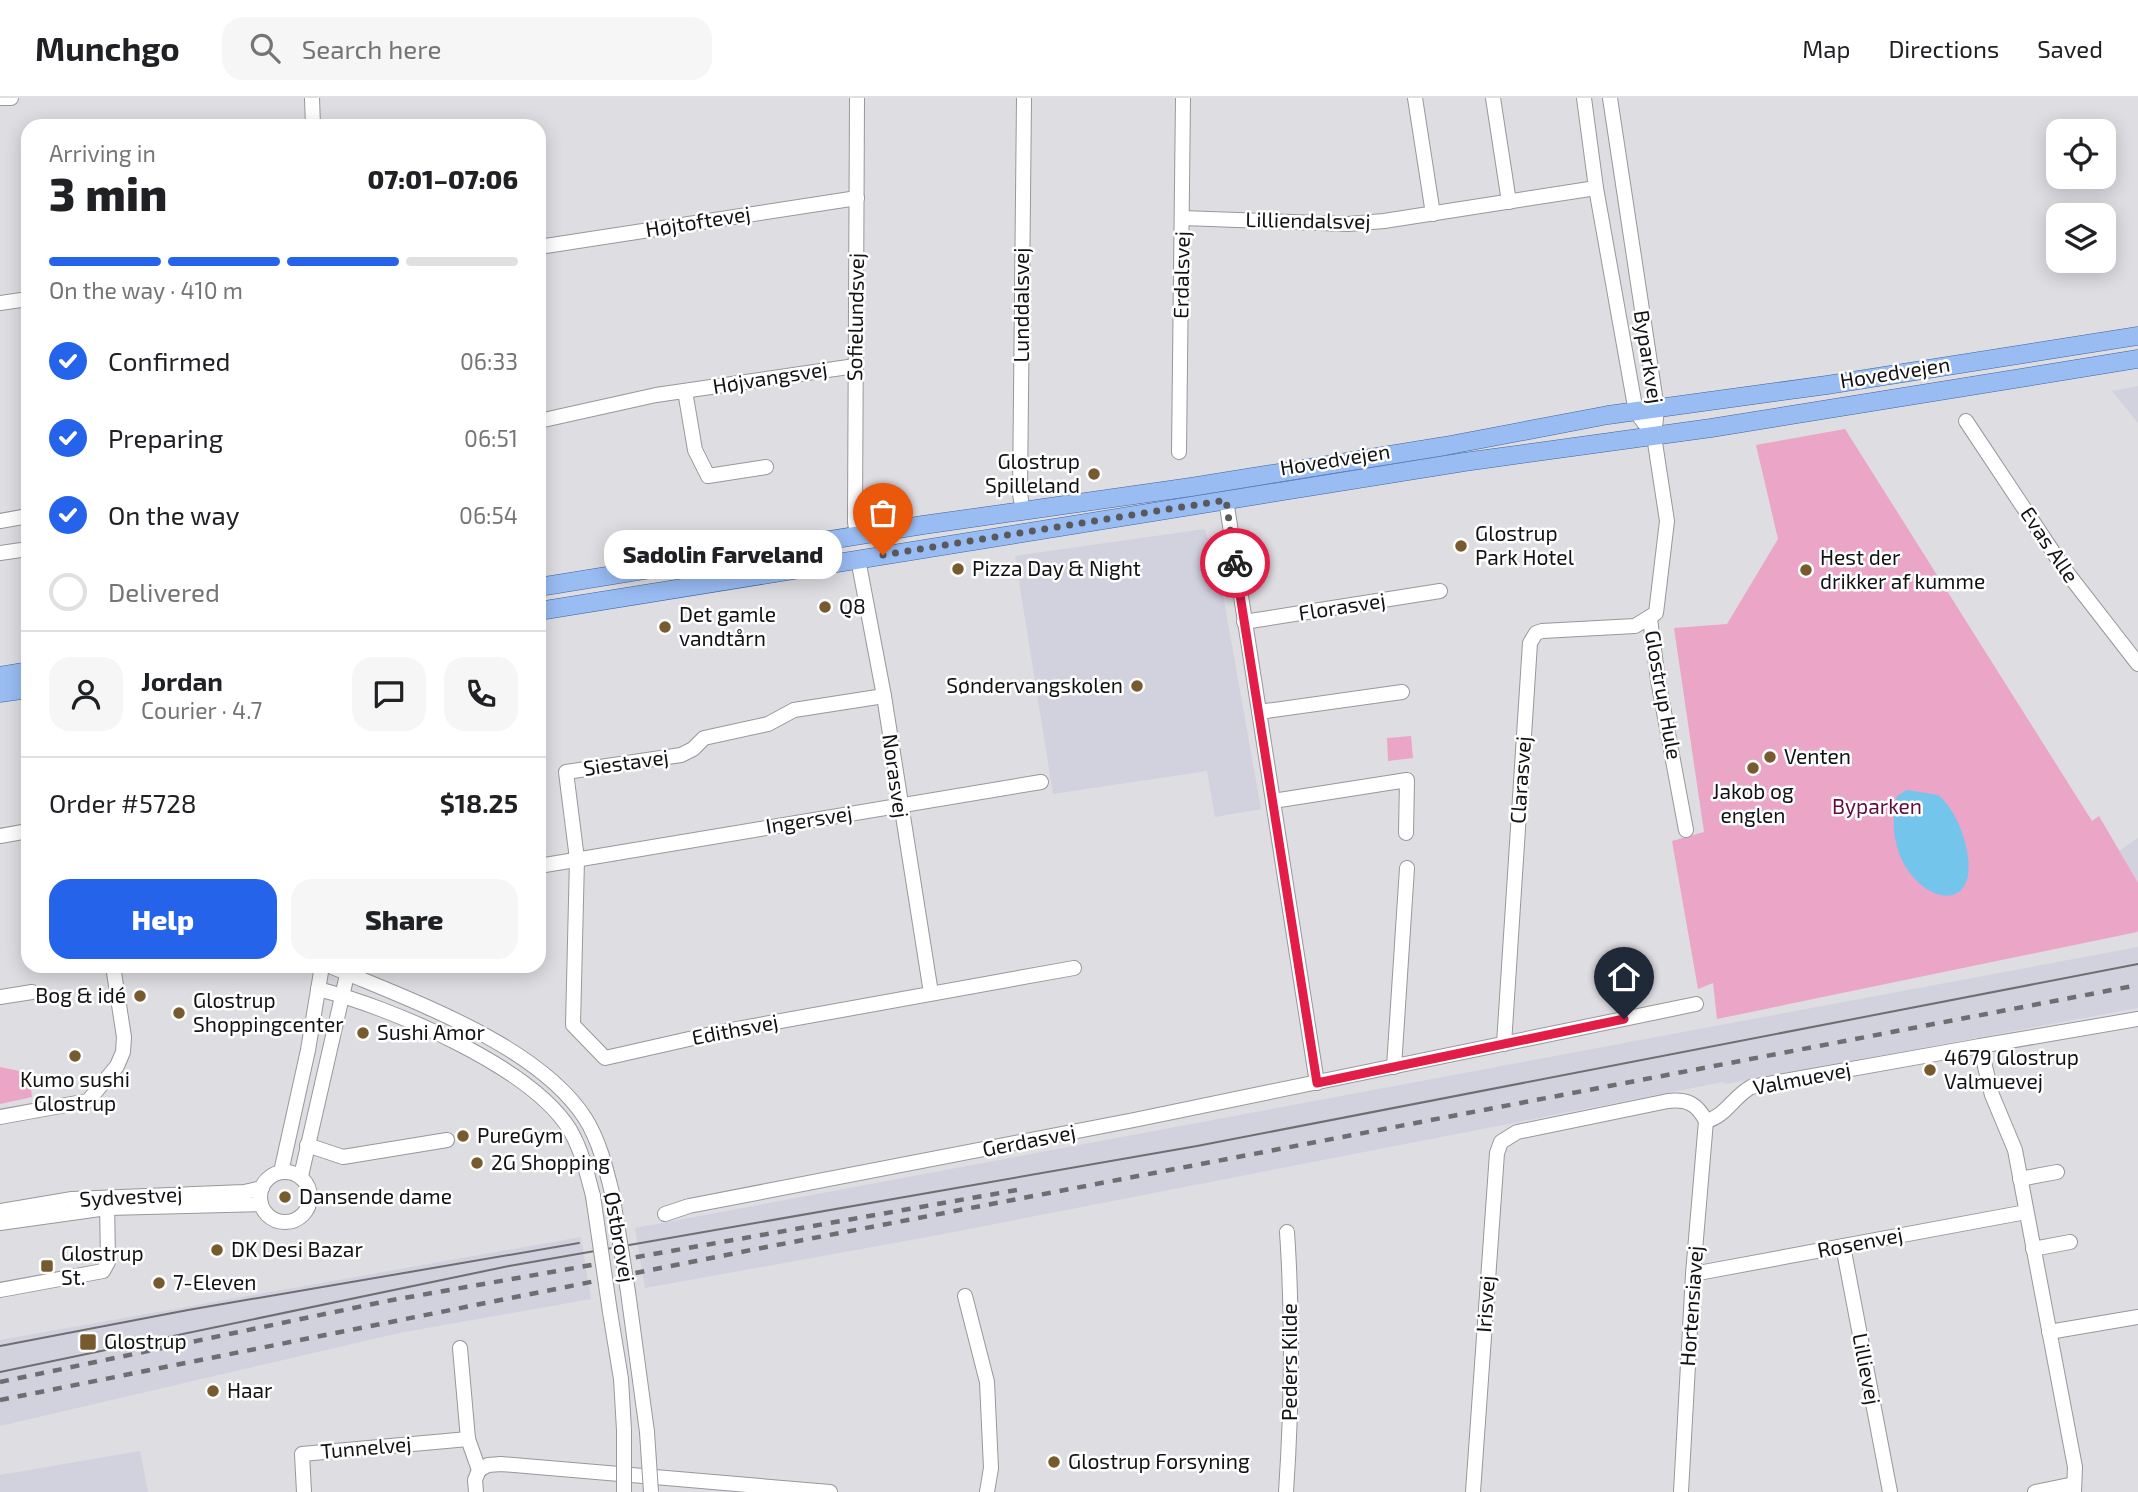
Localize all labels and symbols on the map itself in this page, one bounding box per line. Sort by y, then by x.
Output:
street label: Højtoftevej [644,200,752,242]
street label: Lilliendalsvej [1245,206,1371,234]
street label: Erdalsvej [1167,231,1195,319]
street label: Lunddalsvej [1008,248,1034,362]
street label: Sofielundsvej [841,253,869,381]
street label: Byparkvej [1629,308,1669,406]
street label: Hovedvejen [1838,350,1952,394]
street label: Højvangsvej [711,355,829,399]
street label: Hovedvejen [1278,437,1392,481]
place label: Glostrup Spilleland [985,448,1080,497]
marker: Glostrup Spilleland [1086,466,1102,482]
pin [853,483,913,555]
street label: Evas Alle [2016,502,2085,587]
place label: Glostrup Park Hotel [1475,520,1575,569]
courier [1200,528,1270,598]
callout: Sadolin Farveland [603,531,841,580]
marker: Glostrup Park Hotel [1453,538,1469,554]
place label: Hest der drikker af kumme [1820,544,1985,593]
place label: Pizza Day & Night [972,555,1141,580]
marker: Pizza Day & Night [950,561,966,577]
marker: Hest der drikker af kumme [1798,562,1814,578]
street label: Florasvej [1297,586,1387,626]
place label: Q8 [839,593,866,619]
marker: Q8 [817,599,833,615]
place label: Det gamle vandtårn [679,601,776,650]
marker: Det gamle vandtårn [657,619,673,635]
street label: Glostrup Hule [1641,628,1688,761]
place label: Søndervangskolen [946,672,1123,697]
marker: Søndervangskolen [1129,678,1145,694]
street label: Norasvej [877,732,915,820]
street label: Clarasvej [1504,735,1536,825]
street label: Siestavej [581,743,670,781]
place label: Venten [1784,743,1851,768]
marker: Venten [1762,749,1778,765]
marker: Jakob og englen [1745,760,1761,776]
place label: Jakob og englen [1712,778,1794,827]
park label: Byparken [1832,793,1922,818]
street label: Ingersvej [764,799,854,839]
pin [1594,947,1654,1019]
place label: Bog & idé [35,982,126,1007]
place label: Glostrup Shoppingcenter [193,987,344,1036]
marker: Bog & idé [132,988,148,1004]
marker: Glostrup Shoppingcenter [171,1005,187,1021]
street label: Edithsvej [689,1008,780,1050]
place label: Sushi Amor [377,1019,485,1044]
marker: Sushi Amor [355,1025,371,1041]
place label: 4679 Glostrup Valmuevej [1944,1044,2079,1094]
marker: Kumo sushi Glostrup [67,1048,83,1064]
street label: Valmuevej [1751,1056,1853,1100]
marker: 4679 Glostrup Valmuevej [1922,1062,1938,1078]
place label: Kumo sushi Glostrup [20,1066,130,1115]
street label: Gerdasvej [980,1118,1078,1162]
place label: PureGym [477,1122,563,1147]
marker: PureGym [455,1128,471,1144]
place label: 2G Shopping [491,1149,610,1174]
marker: 2G Shopping [469,1155,485,1171]
street label: Sydvestvej [79,1180,183,1212]
place label: Dansende dame [299,1183,452,1208]
marker: Dansende dame [277,1189,293,1205]
street label: Østbrovej [599,1189,641,1284]
street label: Rosenvej [1815,1221,1905,1263]
place label: DK Desi Bazar [231,1236,363,1261]
place label: Glostrup St. [61,1240,144,1289]
marker: DK Desi Bazar [209,1242,225,1258]
street label: Hortensiavej [1674,1245,1708,1367]
marker: Glostrup St. [39,1258,55,1274]
place label: 7-Eleven [173,1269,256,1294]
street label: Irisvej [1470,1274,1500,1333]
marker: 7-Eleven [151,1275,167,1291]
street label: Peders Kilde [1276,1303,1301,1421]
place label: Glostrup [104,1328,187,1353]
street label: Lillievej [1847,1331,1887,1407]
marker: Glostrup [78,1332,98,1352]
place label: Haar [227,1377,273,1402]
marker: Haar [205,1383,221,1399]
street label: Tunnelvej [319,1430,413,1464]
place label: Glostrup Forsyning [1068,1448,1250,1473]
marker: Glostrup Forsyning [1046,1454,1062,1470]

